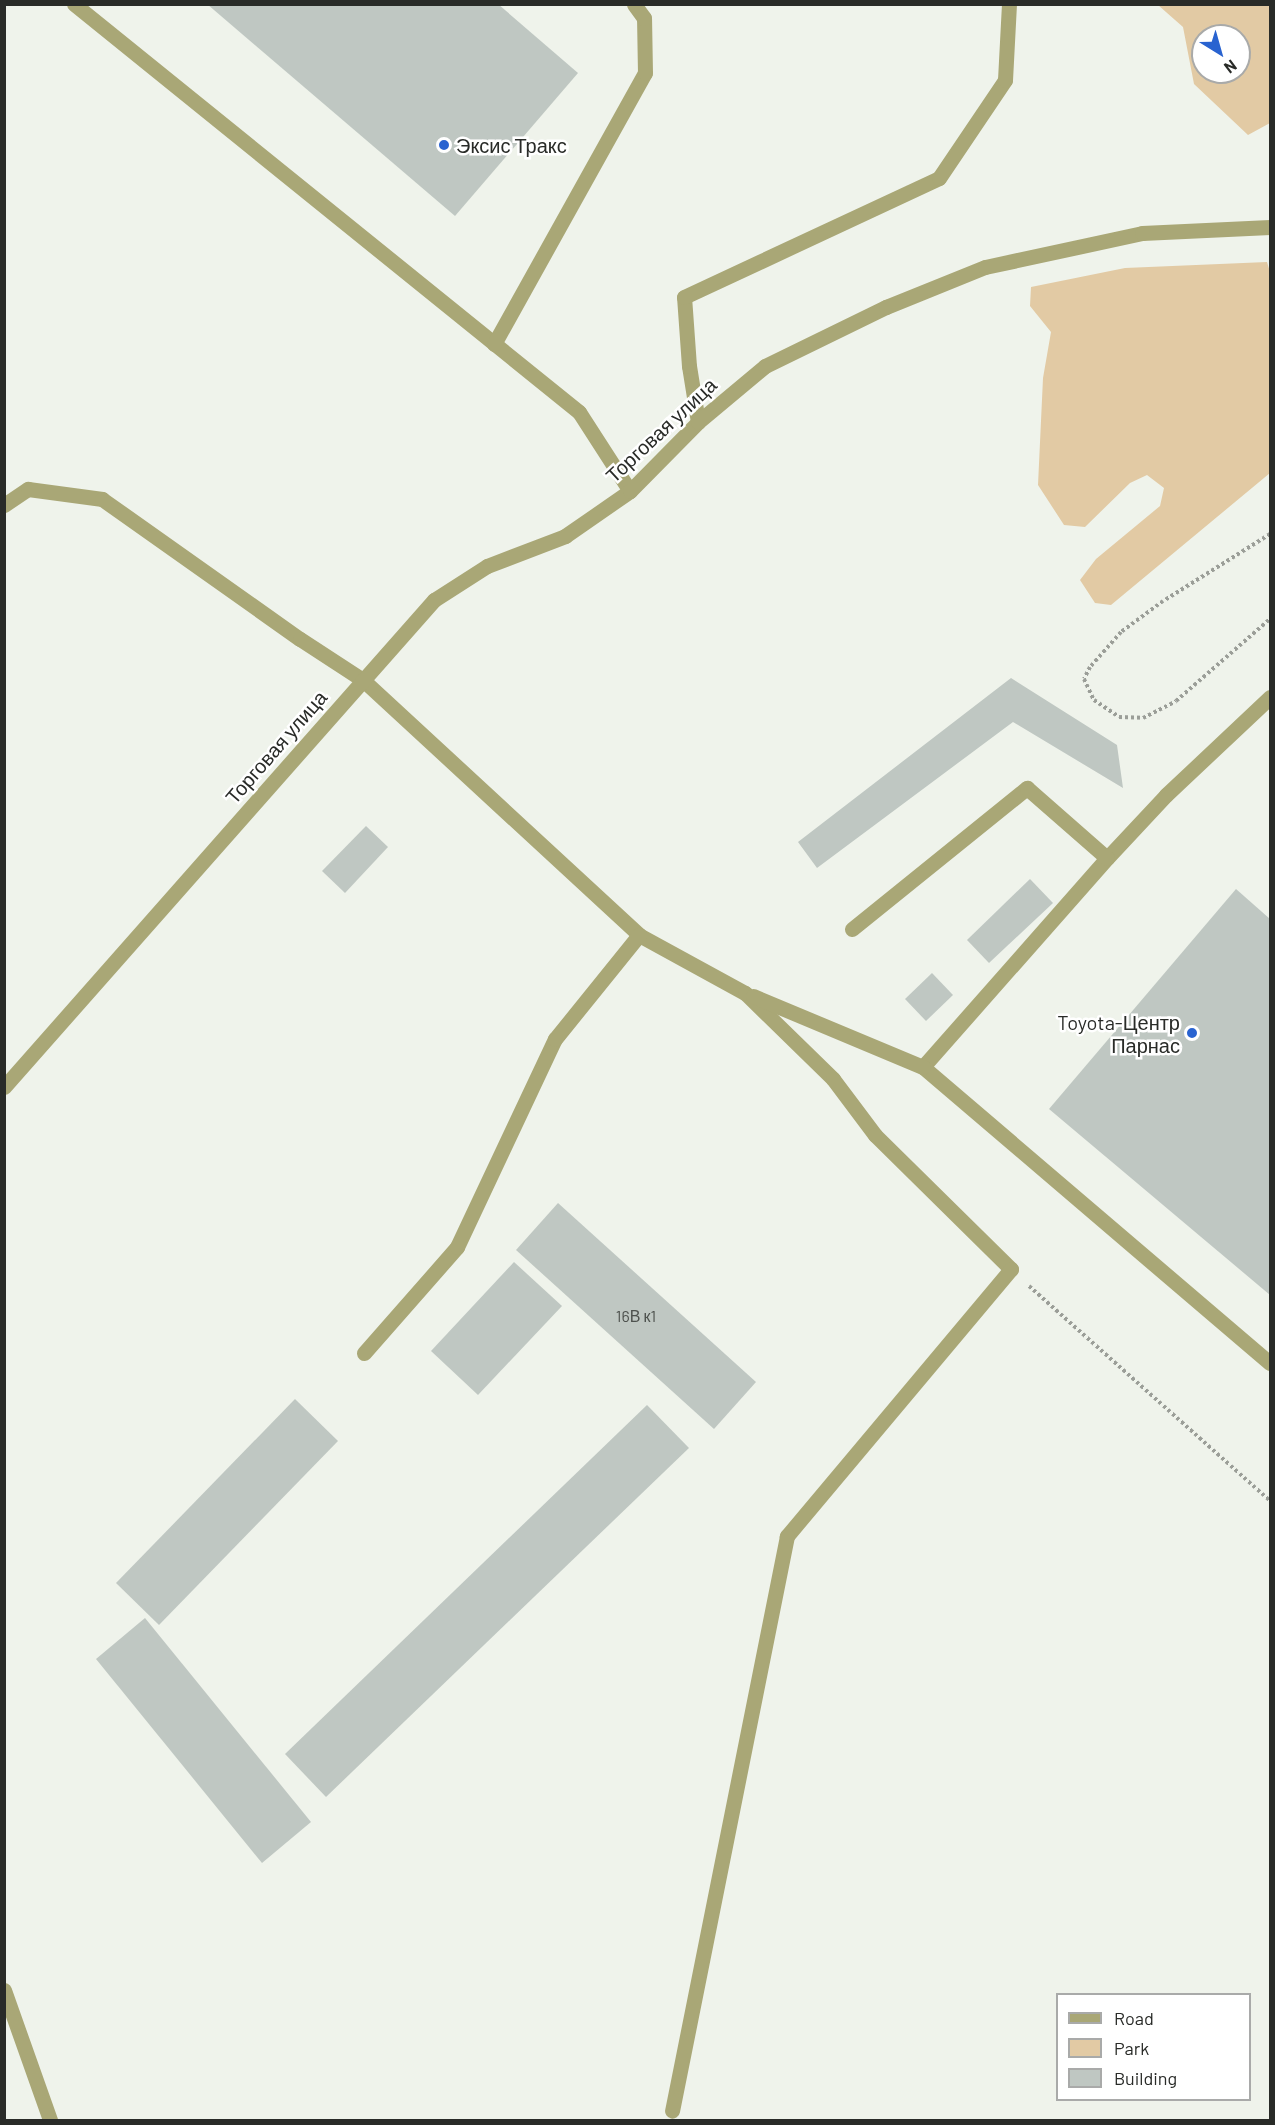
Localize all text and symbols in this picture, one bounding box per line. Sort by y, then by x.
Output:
north arrow [1191,24,1251,84]
text: N [1221,56,1241,78]
place label: Эксис Тракс [456,133,567,157]
marker: Эксис Тракс [437,138,451,152]
street label: Торговая улица [601,373,721,487]
street label: Торговая улица [220,685,332,809]
place label: Toyota-Центр Парнас [1057,1010,1180,1057]
marker: Toyota-Центр Парнас [1185,1026,1199,1040]
house number: 16В к1 [616,1306,656,1326]
legend [1056,1993,1251,2101]
text: Road [1114,2007,1154,2029]
text: Park [1114,2037,1149,2059]
text: Building [1114,2067,1177,2089]

